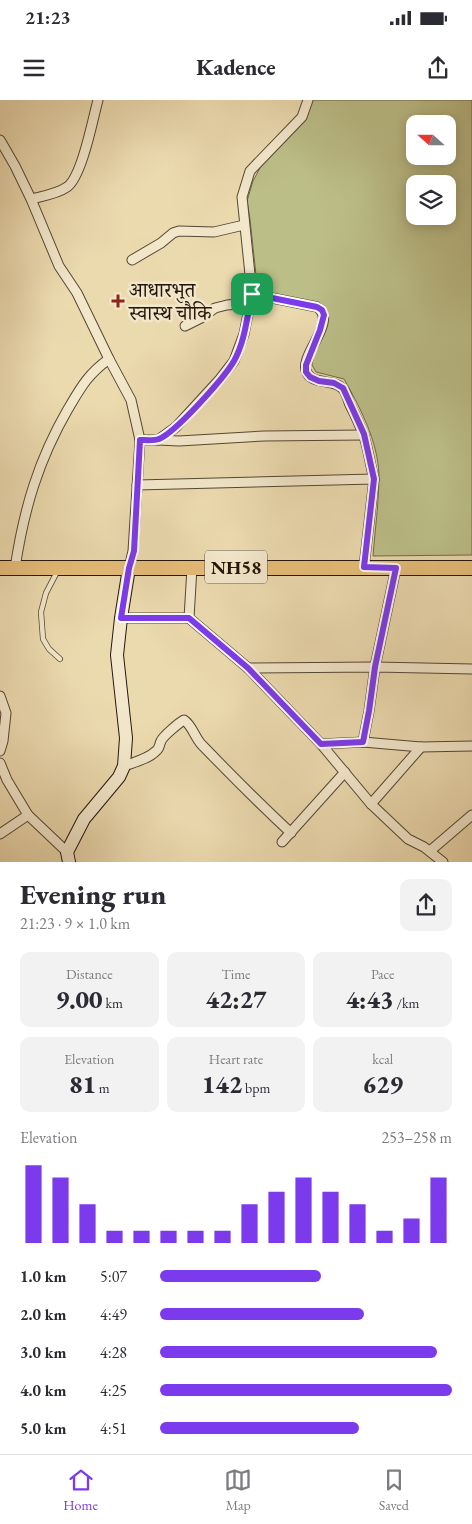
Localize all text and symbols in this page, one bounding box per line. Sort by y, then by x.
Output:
text: 21:23 [25,5,71,30]
text: Kadence [196,53,276,82]
icon: menu [20,54,48,82]
icon: share [424,54,452,82]
north arrow [406,115,456,165]
map controls [406,115,456,225]
button: layers [406,175,456,225]
pin [231,273,273,315]
place label: आधारभुत स्वास्थ चौकि [128,277,213,326]
icon: arrive [238,280,266,308]
marker: आधारभुत स्वास्थ चौकि [111,294,125,308]
road number: NH58 [205,551,267,584]
text: Evening run [20,876,166,912]
button: share [400,879,452,931]
text: 21:23 · 9 × 1.0 km [20,913,130,934]
text: Distance [66,965,113,983]
text: Time [221,965,251,983]
text: Pace [371,965,394,983]
text: 9.00 [56,983,103,1015]
text: 42:27 [205,983,267,1015]
text: 4:43 [346,983,394,1015]
text: km [103,994,123,1012]
text: /km [394,994,419,1012]
text: Elevation [64,1050,115,1068]
text: Heart rate [209,1050,263,1068]
text: kcal [372,1050,393,1068]
text: 81 [69,1068,96,1100]
text: 142 [202,1068,242,1100]
text: 629 [362,1068,403,1100]
text: m [96,1079,110,1097]
text: bpm [242,1079,270,1097]
text: Elevation [20,1127,78,1148]
text: 253–258 m [381,1127,452,1148]
text: 1.0 km [20,1266,66,1287]
text: 5:07 [100,1266,127,1287]
text: 2.0 km [20,1304,66,1325]
text: 4:49 [100,1304,127,1325]
text: 3.0 km [20,1342,66,1363]
text: 4:28 [100,1342,127,1363]
text: 4.0 km [20,1380,66,1401]
text: 4:25 [100,1380,127,1401]
text: 5.0 km [20,1418,66,1439]
text: 4:51 [100,1418,127,1439]
tab: Home [63,1466,98,1514]
tab: Map [224,1466,252,1514]
tab: Saved [379,1466,409,1514]

